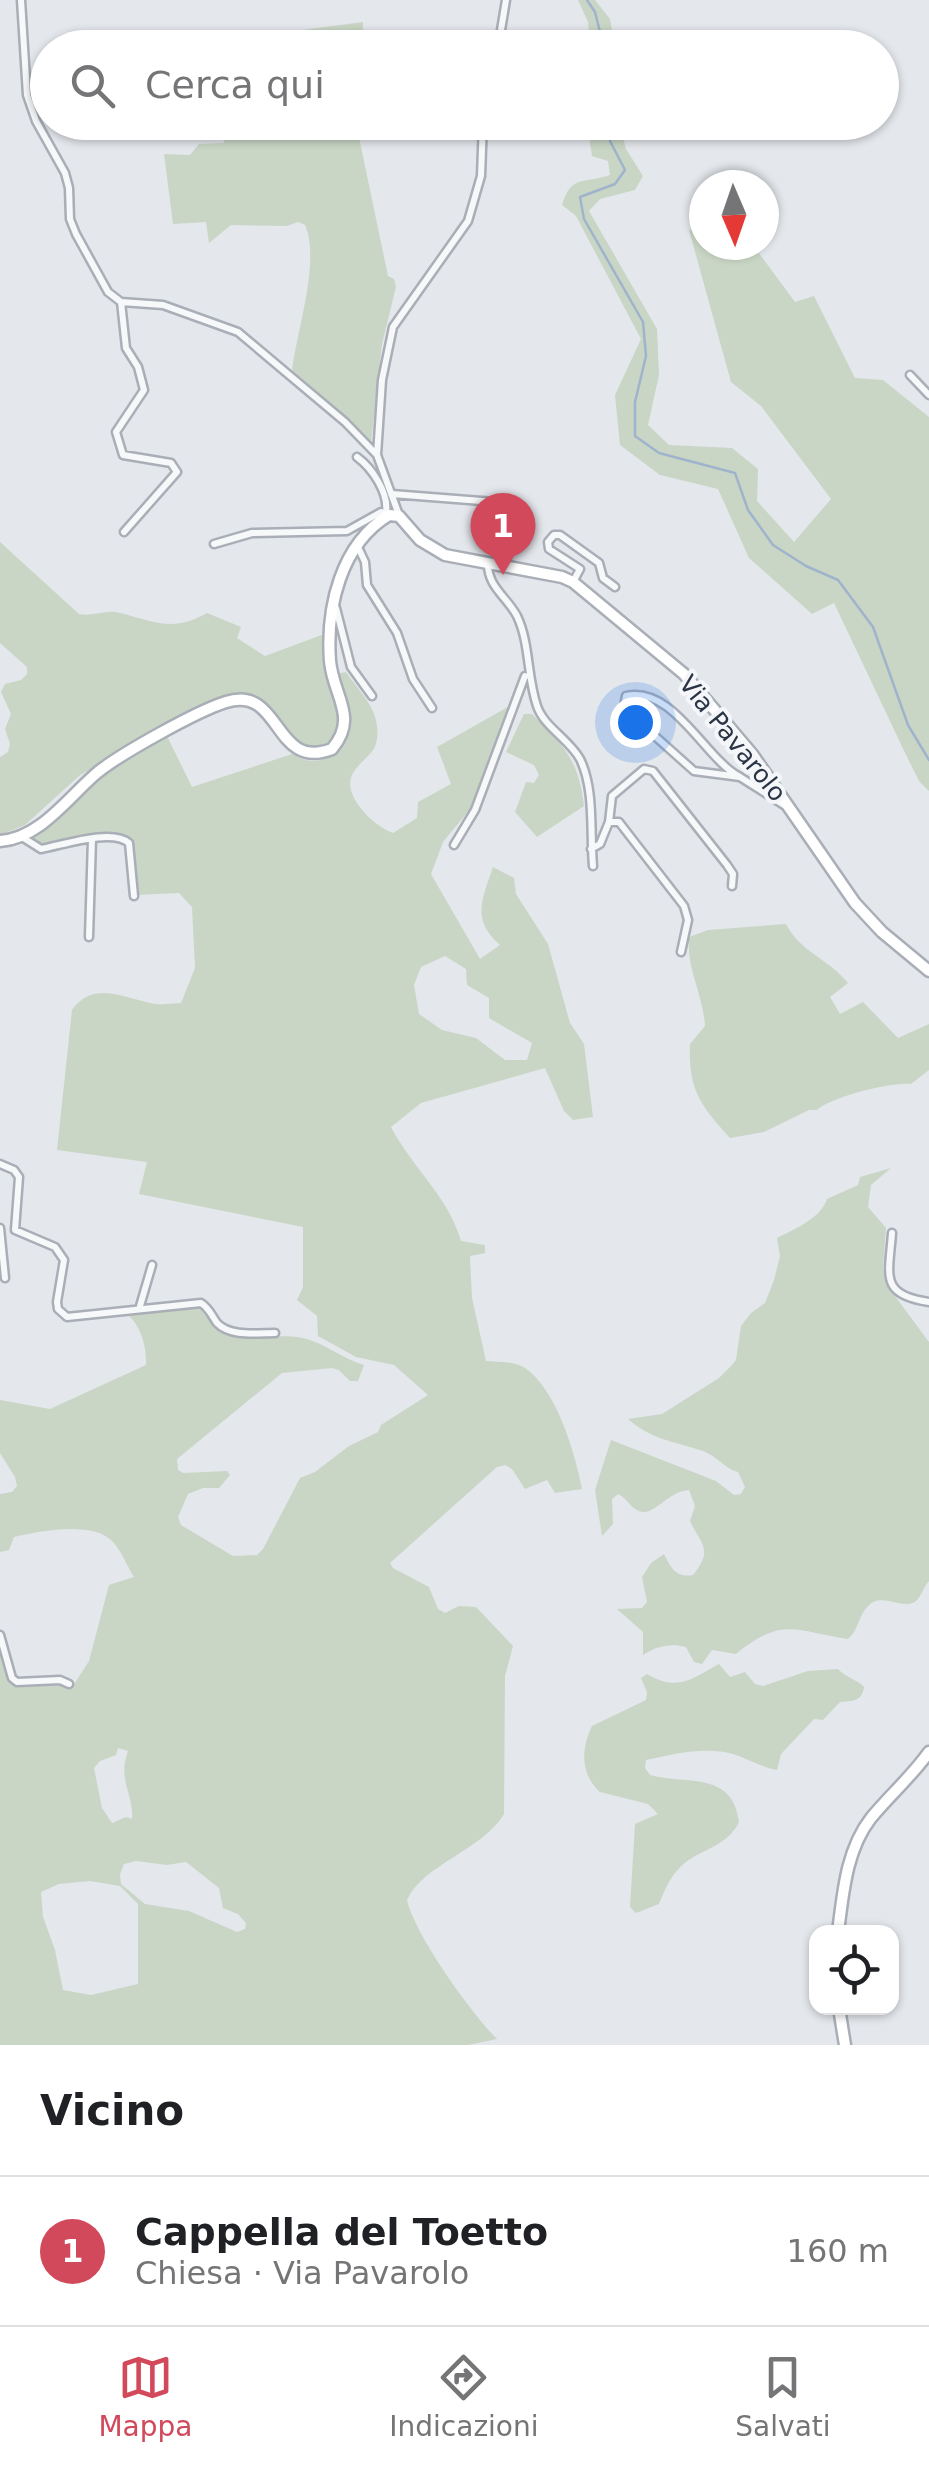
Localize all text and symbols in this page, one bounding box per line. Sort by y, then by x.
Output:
search box [30,30,899,140]
icon: search [65,58,120,113]
text: Cerca qui [145,63,325,107]
north arrow [689,170,779,260]
pin: 1 [470,492,536,575]
street label: Via Pavarolo [673,670,792,807]
your location [610,697,661,748]
map controls [809,1925,899,2015]
button: locate [809,1925,899,2015]
text: Vicino [40,2086,184,2135]
text: Cappella del Toetto [135,2210,548,2254]
text: 1 [61,2232,84,2270]
text: 160 m [787,2232,889,2270]
text: Chiesa · Via Pavarolo [135,2254,469,2292]
tab: Mappa [98,2350,192,2443]
tab: Indicazioni [389,2350,539,2443]
tab: Salvati [735,2350,831,2443]

